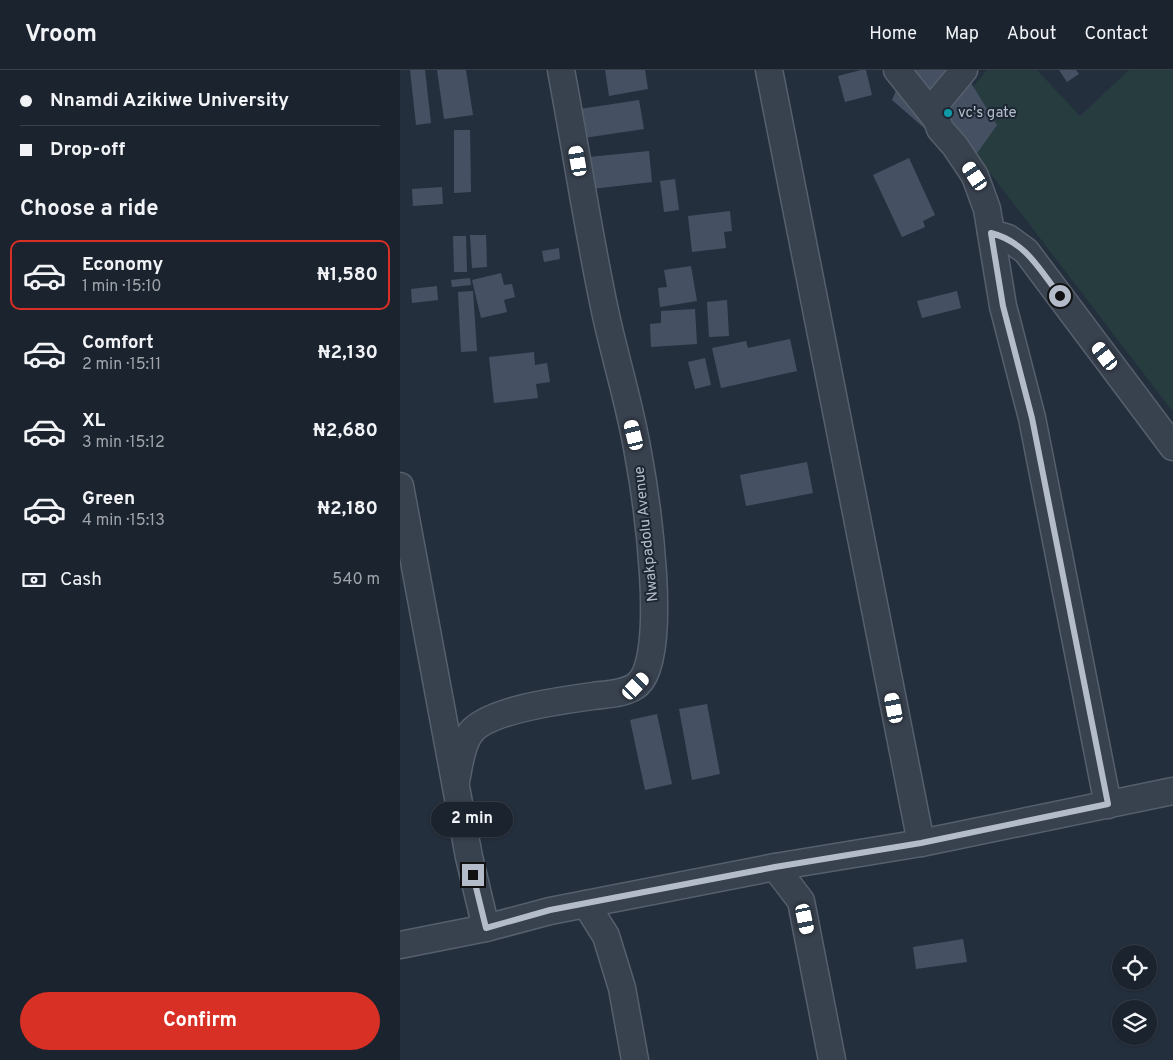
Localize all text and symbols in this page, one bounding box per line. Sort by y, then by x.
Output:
text: Vroom [25,20,97,50]
text: Home [869,23,917,46]
text: Map [945,23,979,46]
text: About [1007,23,1056,46]
text: Contact [1084,23,1148,46]
text: Nnamdi Azikiwe University [50,89,289,113]
place label: vc's gate [958,104,1017,123]
marker: vc's gate [942,107,954,119]
text: Drop-off [50,138,125,162]
car [568,145,587,177]
car [960,159,989,193]
text: Choose a ride [20,196,158,223]
icon: car [22,253,67,298]
text: Economy [82,253,163,277]
text: ₦1,580 [317,263,378,287]
text: 1 min · 15:10 [82,277,162,297]
route start [1049,285,1071,307]
icon: car [22,331,67,376]
text: Comfort [82,331,154,355]
car [1089,340,1120,372]
text: ₦2,130 [318,341,378,365]
text: 2 min · 15:11 [82,355,161,375]
icon: car [22,409,67,454]
text: XL [82,409,105,433]
text: ₦2,680 [313,419,378,443]
car [623,419,644,451]
text: 3 min · 15:12 [82,433,165,453]
street label: Nwakpadolu Avenue [630,465,664,603]
icon: car [22,487,67,532]
text: Green [82,487,135,511]
text: ₦2,180 [317,497,378,521]
text: 4 min · 15:13 [82,511,165,531]
icon: cash [20,566,48,594]
text: Cash [60,568,102,592]
text: 540 m [332,570,380,590]
car [620,670,651,702]
car [883,692,904,724]
callout: 2 min [432,802,514,838]
text: 2 min [451,809,493,829]
route end [462,864,484,886]
car [794,903,815,935]
map controls [1112,945,1157,1045]
button: locate [1112,945,1157,990]
button: Confirm [20,992,380,1050]
button: layers [1112,1000,1157,1045]

